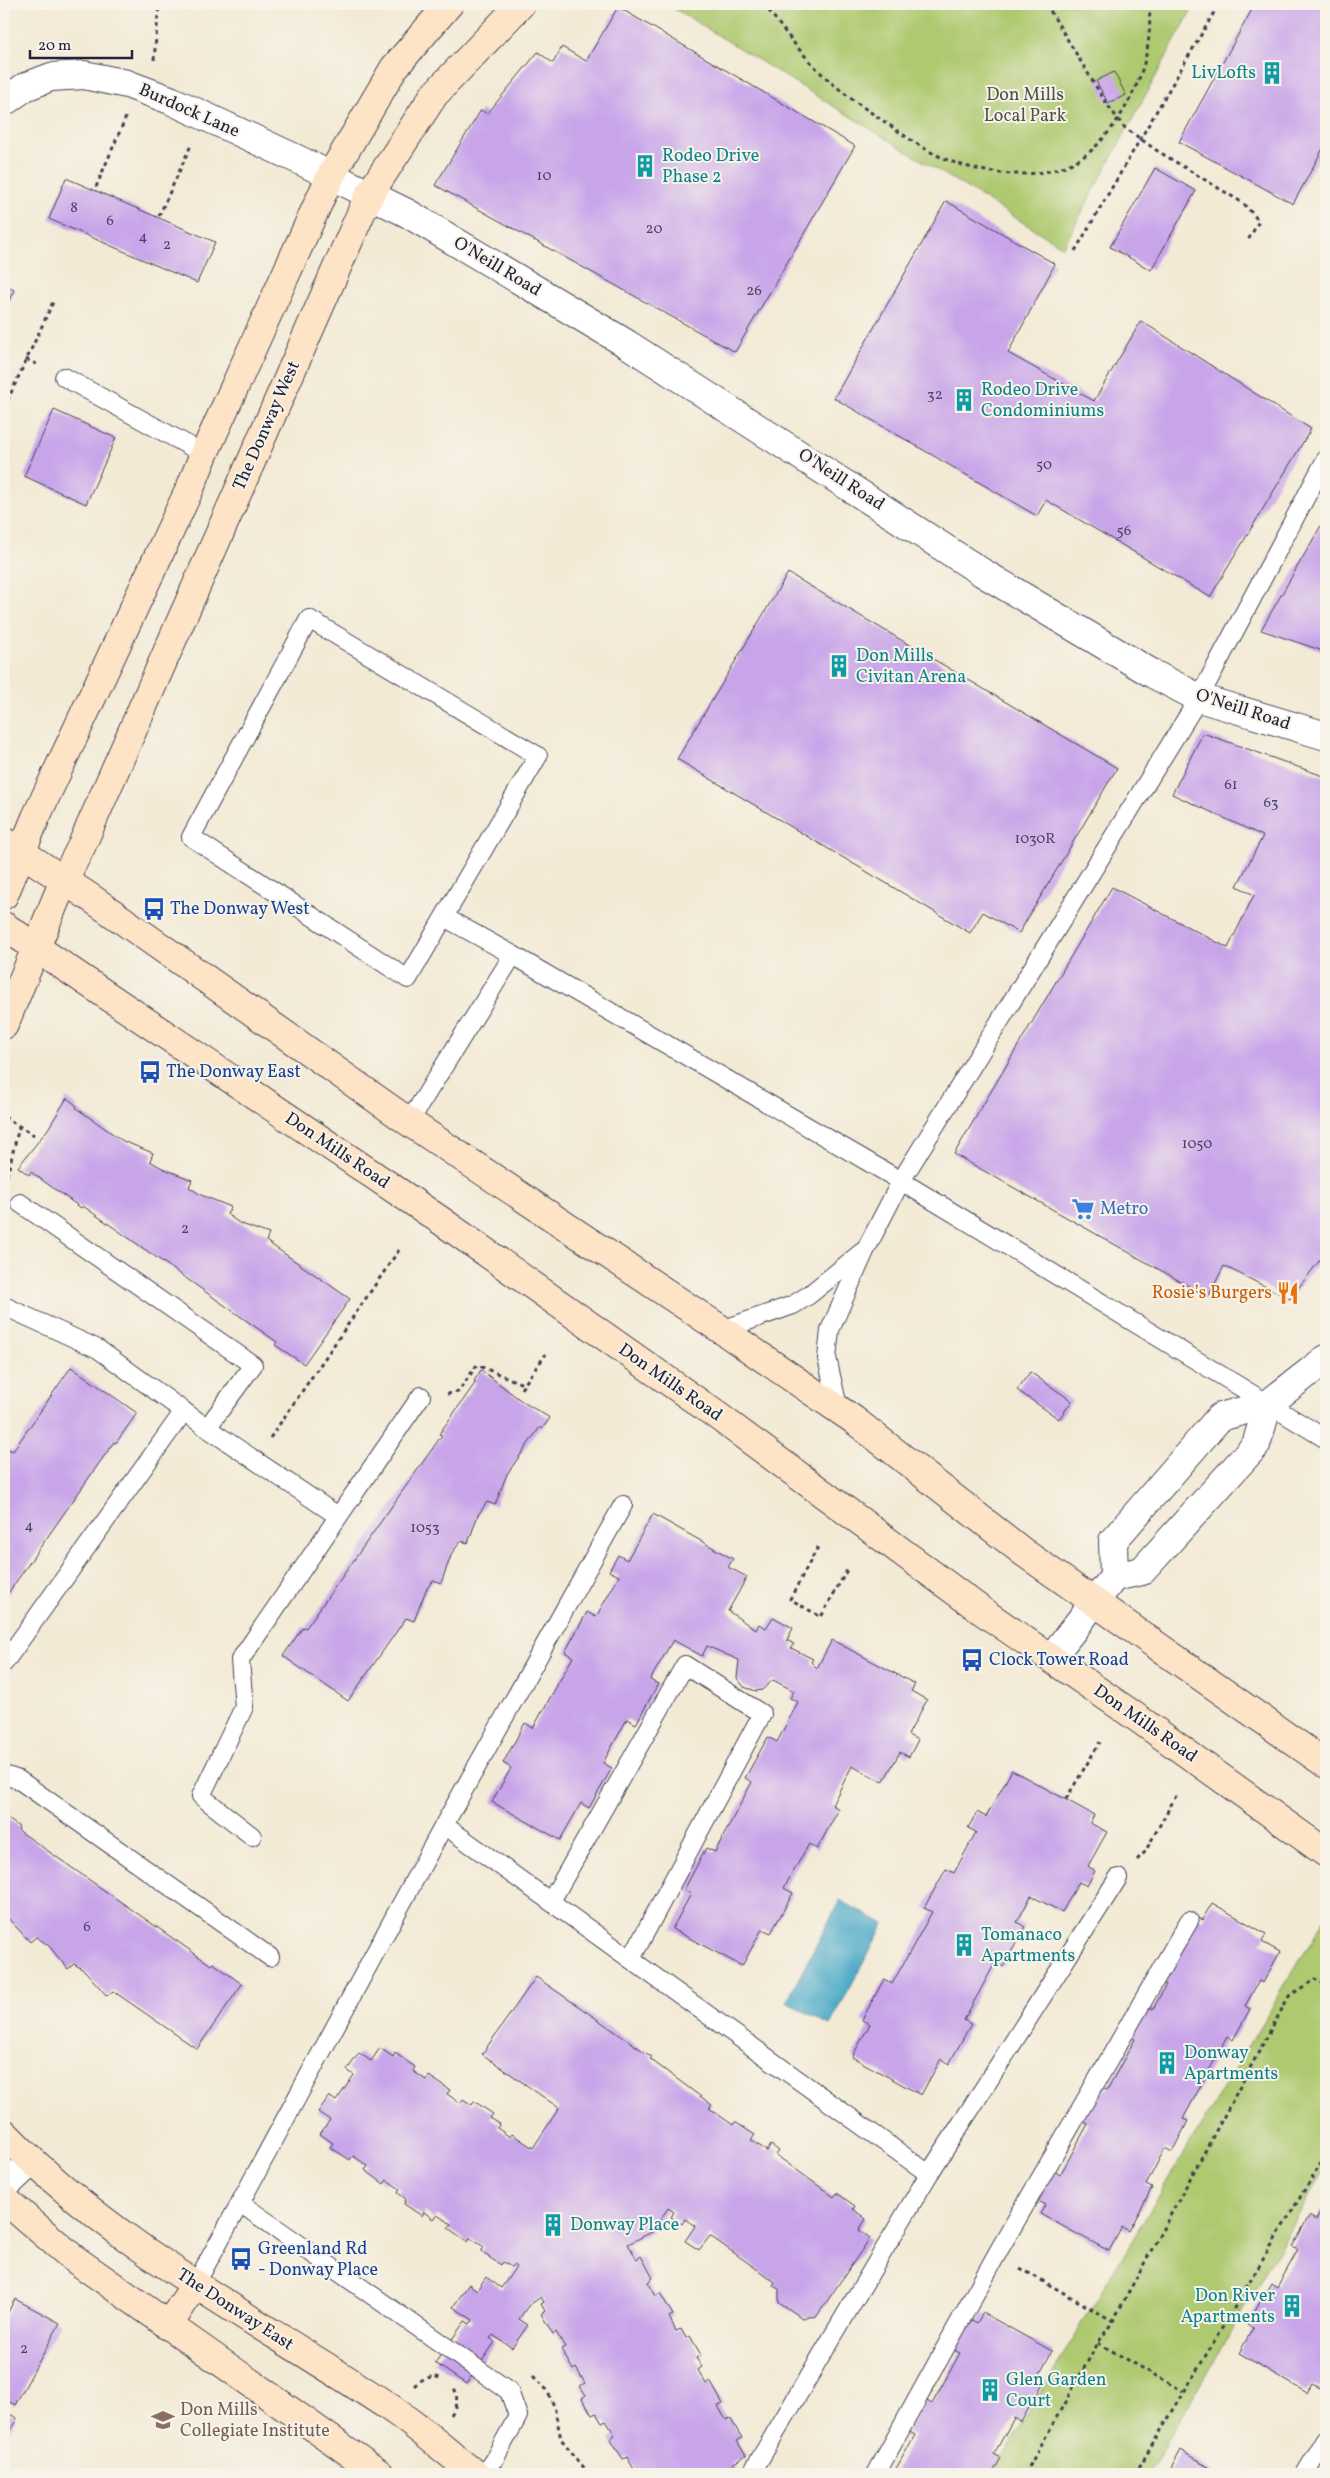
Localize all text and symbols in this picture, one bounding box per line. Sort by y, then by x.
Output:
scale bar [30,28,132,60]
text: 20 m [38,36,71,57]
building icon: LivLofts [1259,60,1285,86]
place label: LivLofts [1191,61,1256,86]
street label: Burdock Lane [135,78,243,144]
park label: Don Mills Local Park [984,83,1066,129]
place label: Rodeo Drive Phase 2 [662,144,759,190]
building icon: Rodeo Drive Phase 2 [632,153,658,179]
house number: 10 [537,166,551,187]
house number: 8 [70,198,78,219]
house number: 6 [106,211,114,232]
house number: 20 [646,219,662,240]
house number: 4 [139,227,148,248]
street label: O'Neill Road [448,231,546,303]
house number: 2 [163,235,171,256]
house number: 26 [746,281,762,302]
street label: The Donway West [227,357,307,495]
place label: Rodeo Drive Condominiums [981,378,1104,424]
house number: 32 [927,385,943,406]
building icon: Rodeo Drive Condominiums [951,387,977,413]
street label: O'Neill Road [793,443,889,517]
house number: 50 [1036,455,1052,476]
house number: 56 [1117,521,1131,542]
place label: Don Mills Civitan Arena [856,644,966,690]
building icon: Don Mills Civitan Arena [826,653,852,679]
street label: O'Neill Road [1192,683,1294,737]
house number: 61 [1224,775,1238,796]
house number: 63 [1263,793,1279,814]
house number: 1030R [1014,829,1056,850]
bus stop icon: The Donway West [141,896,167,922]
place label: The Donway West [170,897,310,922]
bus stop icon: The Donway East [137,1059,163,1085]
place label: The Donway East [166,1060,301,1085]
street label: Don Mills Road [279,1107,395,1195]
house number: 1050 [1182,1134,1212,1155]
supermarket icon: Metro [1070,1196,1096,1222]
place label: Metro [1100,1197,1148,1222]
house number: 2 [181,1219,189,1240]
restaurant icon: Rosie’s Burgers [1275,1280,1301,1306]
place label: Rosie’s Burgers [1152,1281,1272,1306]
street label: Don Mills Road [613,1338,727,1428]
house number: 4 [25,1516,34,1537]
house number: 1053 [410,1518,440,1539]
bus stop icon: Clock Tower Road [959,1647,985,1673]
place label: Clock Tower Road [989,1648,1129,1673]
street label: Don Mills Road [1088,1679,1202,1769]
house number: 6 [83,1917,91,1938]
place label: Tomanaco Apartments [981,1923,1075,1969]
building icon: Tomanaco Apartments [951,1932,977,1958]
place label: Donway Apartments [1184,2041,1278,2087]
building icon: Donway Apartments [1154,2050,1180,2076]
building icon: Donway Place [540,2212,566,2238]
place label: Donway Place [570,2213,679,2238]
place label: Greenland Rd - Donway Place [258,2237,378,2283]
bus stop icon: Greenland Rd - Donway Place [228,2246,254,2272]
street label: The Donway East [172,2263,298,2357]
place label: Don River Apartments [1181,2284,1275,2330]
building icon: Don River Apartments [1279,2293,1305,2319]
house number: 2 [20,2339,28,2360]
place label: Glen Garden Court [1006,2368,1107,2414]
building icon: Glen Garden Court [977,2377,1003,2403]
place label: Don Mills Collegiate Institute [180,2398,330,2444]
school or university icon: Don Mills Collegiate Institute [150,2407,176,2433]

